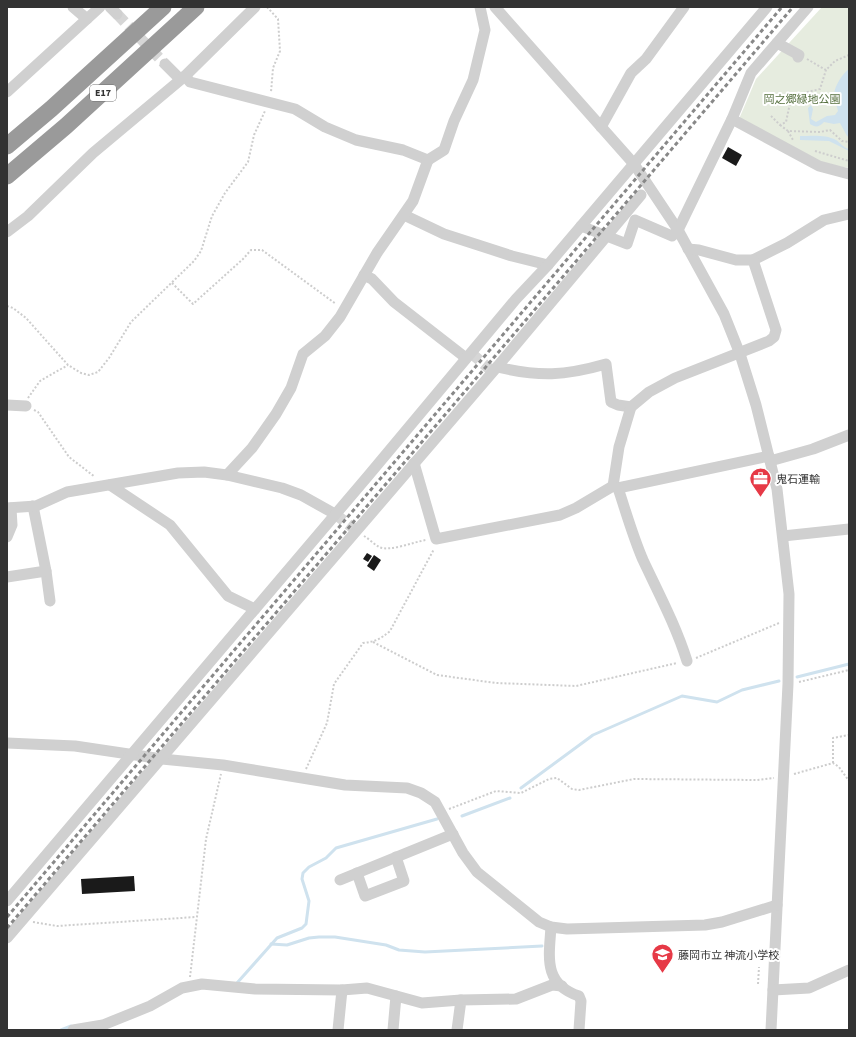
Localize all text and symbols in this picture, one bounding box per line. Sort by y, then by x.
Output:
road number: E17 [90,85,116,101]
park label: 岡之郷緑地公園 [764,92,841,107]
office icon: 鬼石運輸 [747,466,773,499]
place label: 鬼石運輸 [776,472,820,487]
school or university icon: 藤岡市立 神流小学校 [650,942,676,975]
place label: 藤岡市立 神流小学校 [678,948,779,963]

